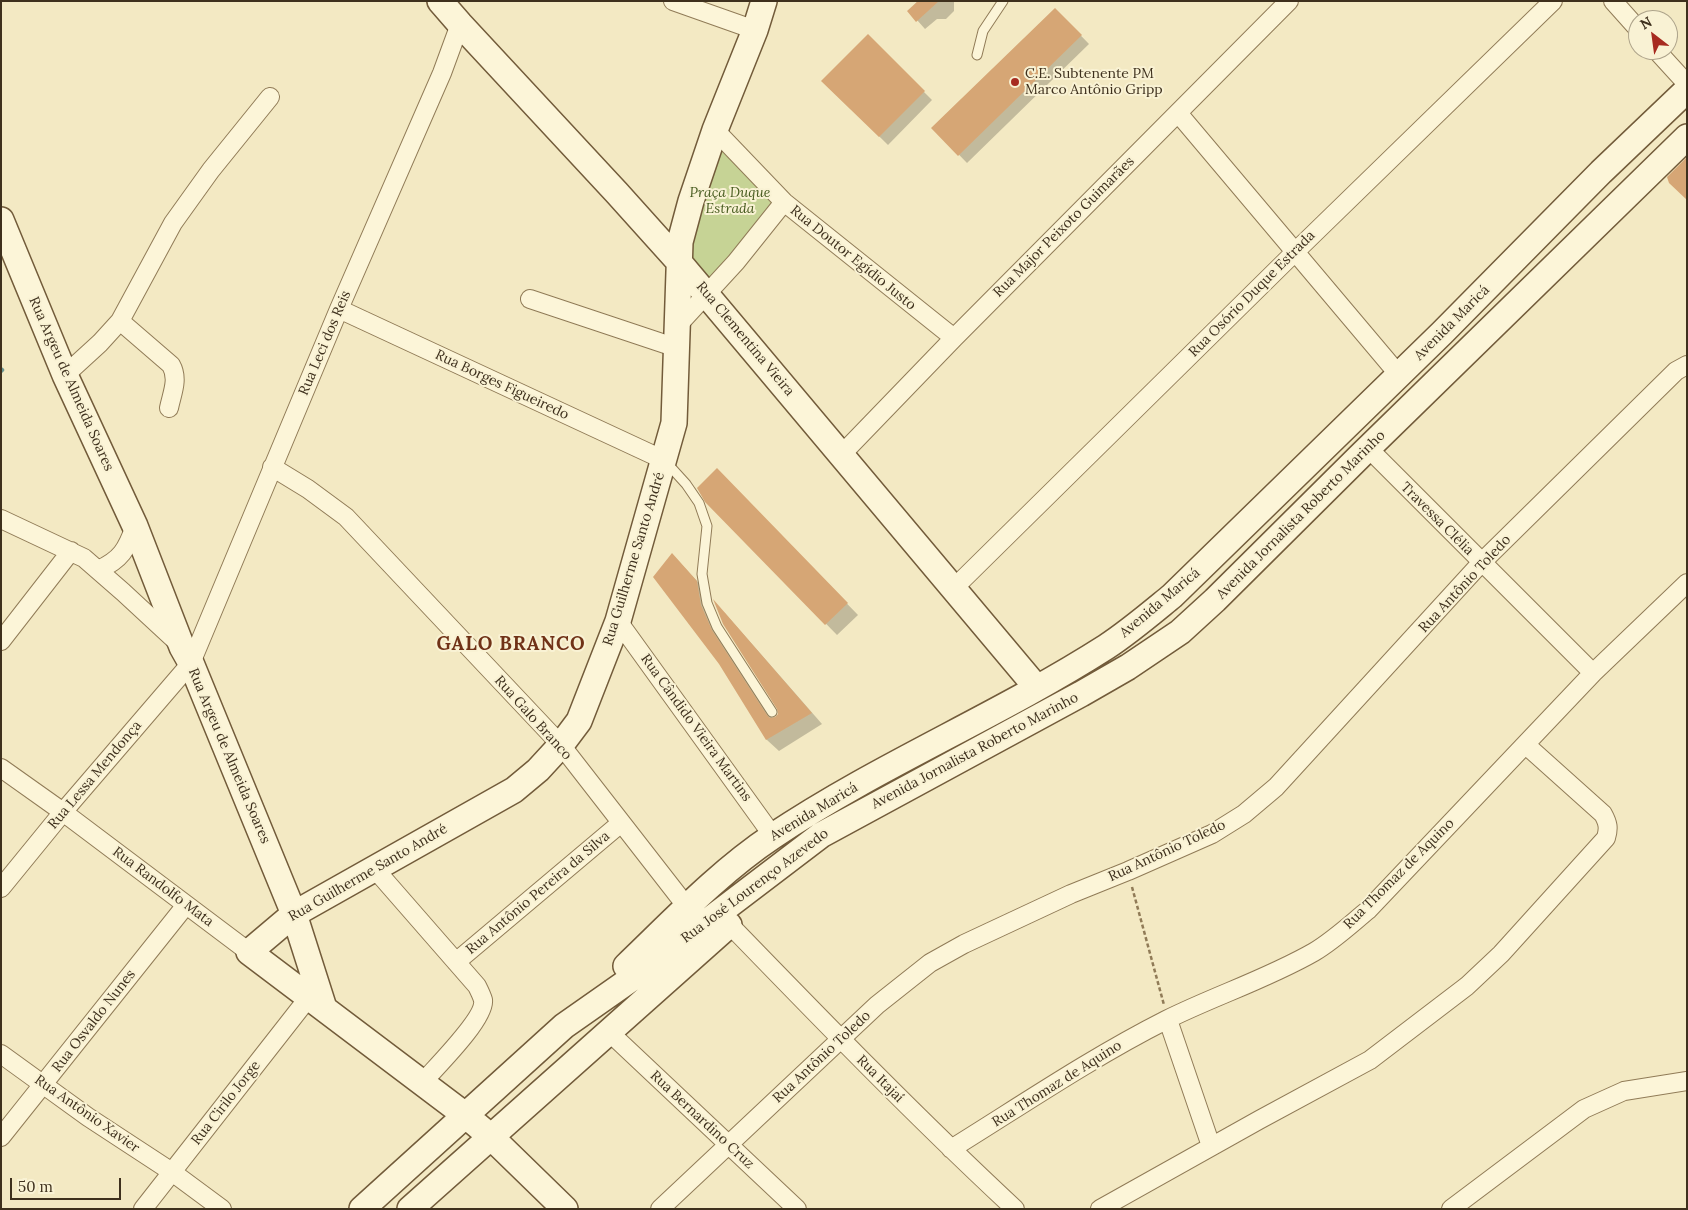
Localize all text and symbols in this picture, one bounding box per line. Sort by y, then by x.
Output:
north arrow [1628,10,1678,60]
text: N [1637,12,1655,33]
place label: C.E. Subtenente PM Marco Antônio Gripp [1025,66,1163,98]
marker: C.E. Subtenente PM Marco Antônio Gripp [1009,76,1021,88]
street label: Rua Major Peixoto Guimarães [990,153,1138,301]
park label: Praça Duque Estrada [689,185,771,218]
street label: Rua Doutor Egídio Justo [787,202,919,314]
street label: Rua Osório Duque Estrada [1185,227,1319,361]
street label: Rua Clementina Vieira [692,278,798,400]
street label: Avenida Maricá [1411,282,1493,364]
street label: Rua Leci dos Reis [295,288,355,398]
street label: Rua Argeu de Almeida Soares [25,294,117,474]
street label: Rua Borges Figueiredo [432,347,572,423]
street label: Avenida Jornalista Roberto Marinho [1213,427,1389,603]
street label: Rua Guilherme Santo André [600,470,668,648]
street label: Travessa Clélia [1397,479,1477,559]
street label: Rua Antônio Toledo [1415,532,1515,636]
street label: Avenida Maricá [1116,565,1204,641]
district label: GALO BRANCO [435,634,587,656]
street label: Rua Cândido Vieira Martins [637,651,755,805]
street label: Rua Argeu de Almeida Soares [184,666,274,846]
street label: Rua Galo Branco [491,672,575,764]
street label: Avenida Jornalista Roberto Marinho [869,689,1081,813]
street label: Rua Lessa Mendonça [45,717,145,833]
street label: Avenida Maricá [767,779,861,845]
street label: Rua Thomaz de Aquino [1340,815,1458,933]
street label: Rua Antônio Toledo [1106,816,1228,886]
street label: Rua Guilherme Santo André [286,821,450,925]
street label: Rua José Lourenço Azevedo [678,825,832,947]
street label: Rua Antônio Pereira da Silva [463,828,613,958]
street label: Rua Randolfo Mata [109,844,217,930]
street label: Rua Osvaldo Nunes [49,966,139,1076]
street label: Rua Antônio Toledo [770,1007,874,1107]
street label: Rua Thomaz de Aquino [989,1037,1125,1131]
street label: Rua Itajaí [853,1052,907,1106]
street label: Rua Cirilo Jorge [188,1058,264,1148]
street label: Rua Bernardino Cruz [646,1067,758,1173]
street label: Rua Antônio Xavier [31,1071,143,1157]
scale bar [12,1168,124,1200]
text: 50 m [18,1177,53,1196]

